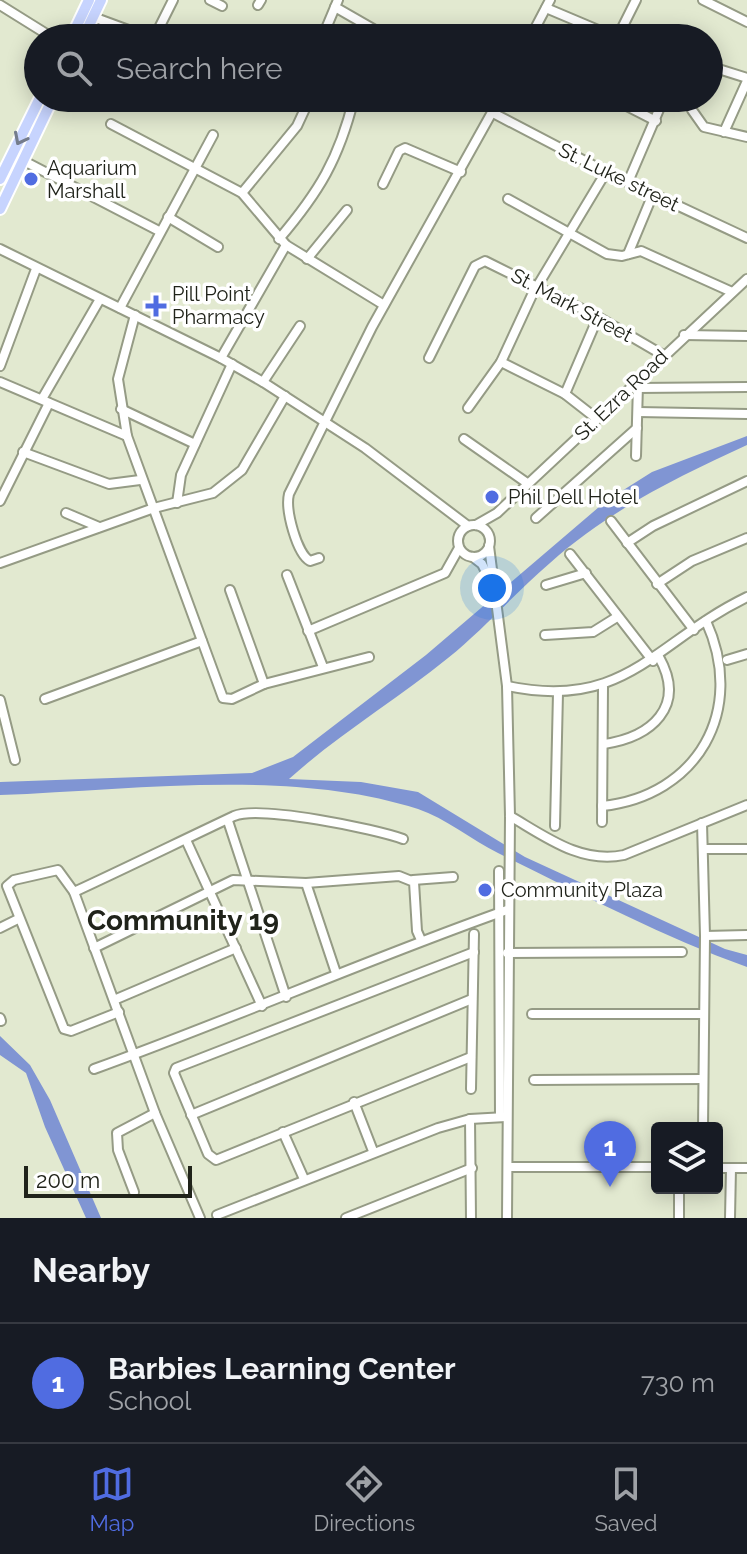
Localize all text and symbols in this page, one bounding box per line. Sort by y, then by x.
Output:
search box [24,24,723,112]
icon: search [52,46,96,90]
text: Search here [116,51,283,86]
one-way arrow [14,130,29,145]
street label: St. Luke street [555,137,683,217]
place label: Aquarium Marshall [47,156,137,203]
marker: Aquarium Marshall [22,170,40,188]
street label: St. Mark Street [507,263,637,347]
place label: Pill Point Pharmacy [172,282,265,329]
marker: Pill Point Pharmacy [147,297,165,315]
street label: St. Ezra Road [569,345,673,445]
place label: Phil Dell Hotel [508,485,638,509]
marker: Phil Dell Hotel [483,488,501,506]
your location [472,568,512,608]
place label: Community Plaza [501,878,663,902]
marker: Community Plaza [476,881,494,899]
district label: Community 19 [87,904,279,937]
pin: 1 [584,1121,636,1187]
map controls [651,1122,723,1194]
button: layers [651,1122,723,1194]
scale bar [24,1162,192,1198]
text: 200 m [36,1167,100,1193]
text: Nearby [32,1250,150,1290]
text: Barbies Learning Center [108,1351,456,1386]
text: 1 [52,1368,64,1398]
text: 730 m [641,1368,715,1398]
text: School [108,1386,191,1416]
tab: Map [90,1462,134,1536]
tab: Directions [314,1462,415,1536]
tab: Saved [594,1462,657,1536]

